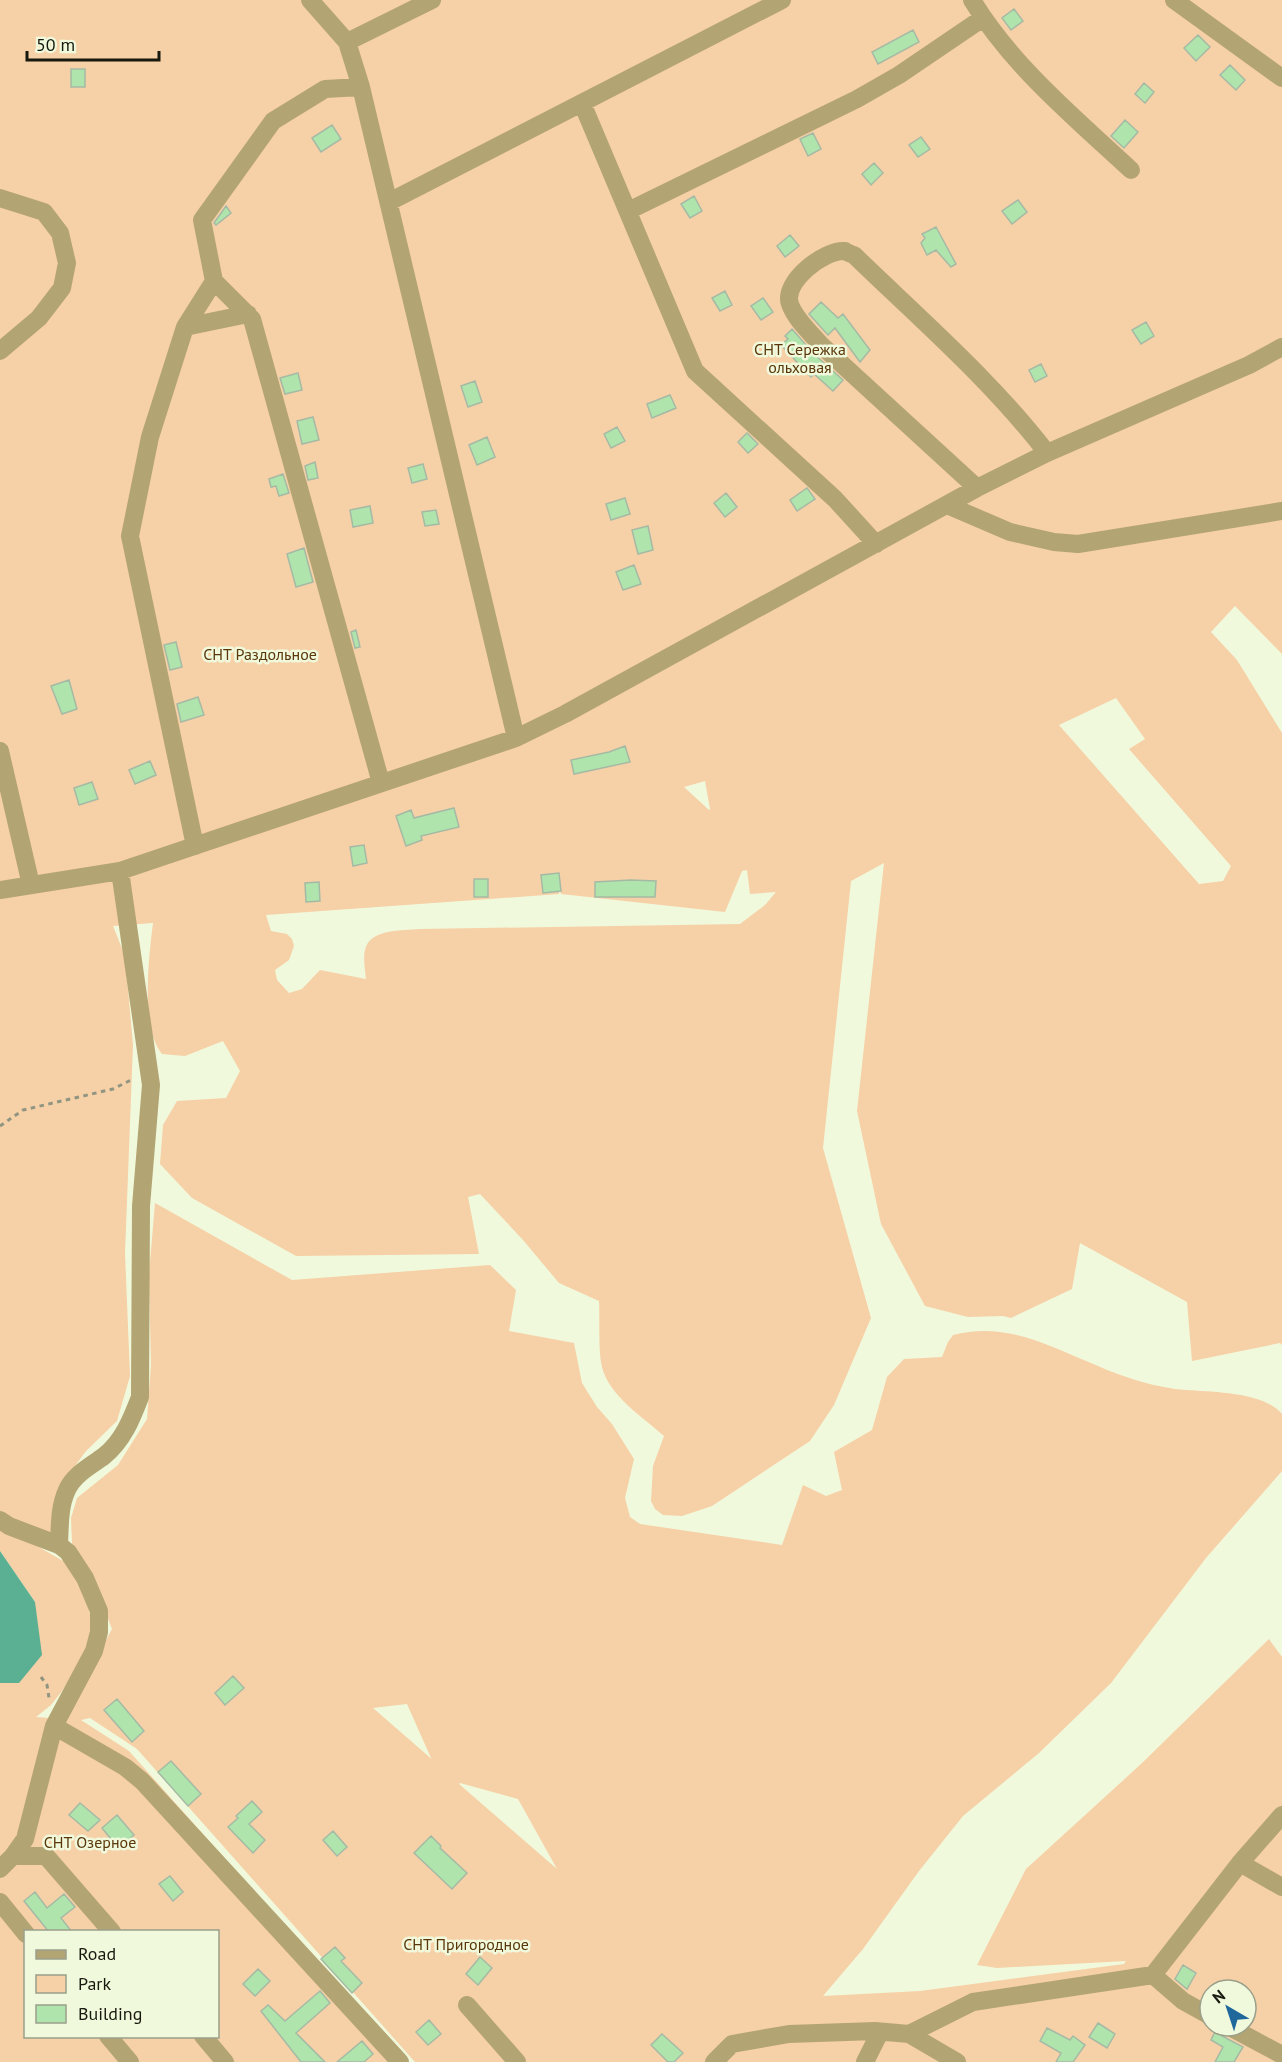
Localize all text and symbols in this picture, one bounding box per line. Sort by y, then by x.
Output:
scale bar [27,24,159,62]
text: 50 m [36,33,75,56]
park label: СНТ Сережка ольховая [754,339,846,377]
park label: СНТ Раздольное [203,644,317,664]
park label: СНТ Озерное [44,1832,136,1852]
legend [24,1930,219,2038]
park label: СНТ Пригородное [403,1934,529,1954]
text: Road [78,1942,116,1965]
text: Park [78,1972,111,1995]
north arrow [1198,1978,1258,2038]
text: N [1208,1985,1229,2007]
text: Building [78,2002,142,2025]

